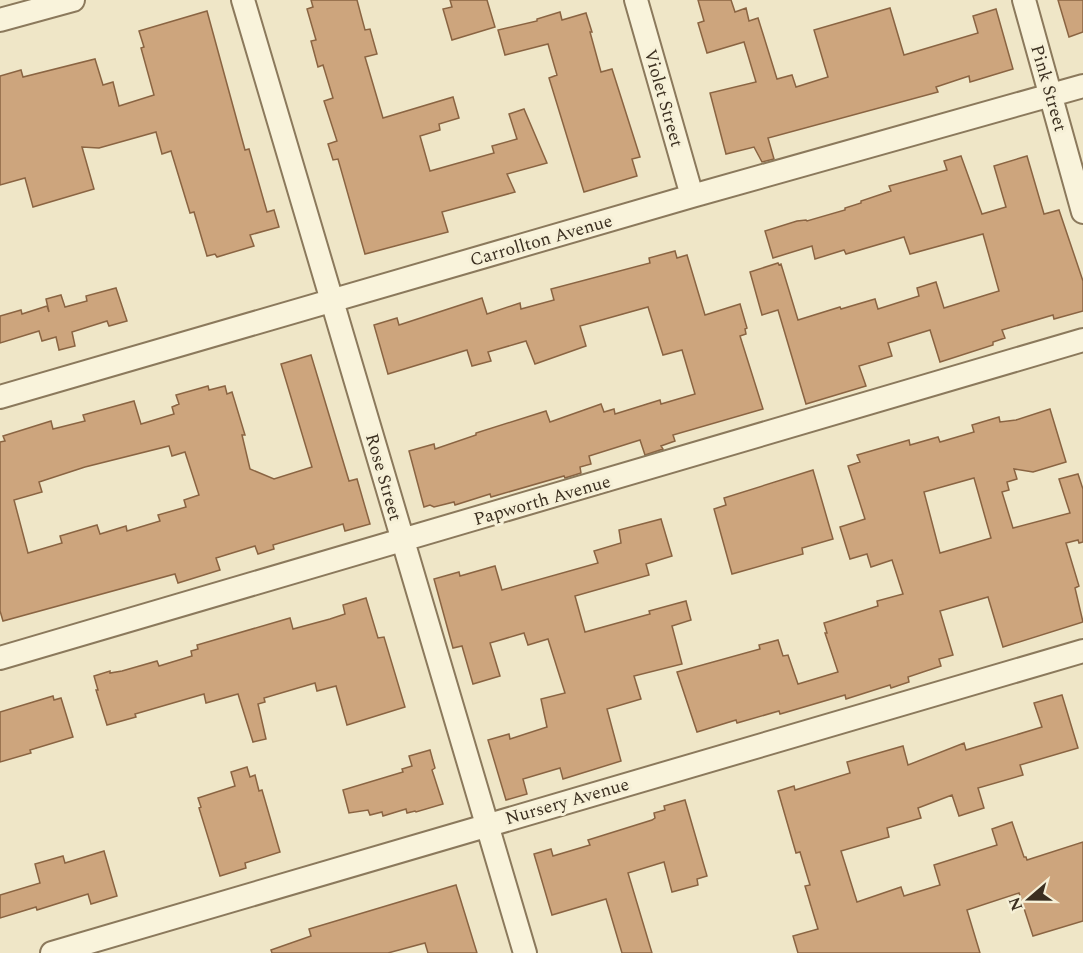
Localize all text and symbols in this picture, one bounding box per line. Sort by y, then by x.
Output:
street label: Pink Street [1023,41,1074,135]
street label: Violet Street [637,46,690,150]
street label: Carrollton Avenue [467,207,615,274]
street label: Rose Street [358,430,409,524]
street label: Papworth Avenue [470,468,614,533]
street label: Nursery Avenue [502,771,632,832]
north arrow [999,869,1059,929]
text: N [1002,894,1029,914]

